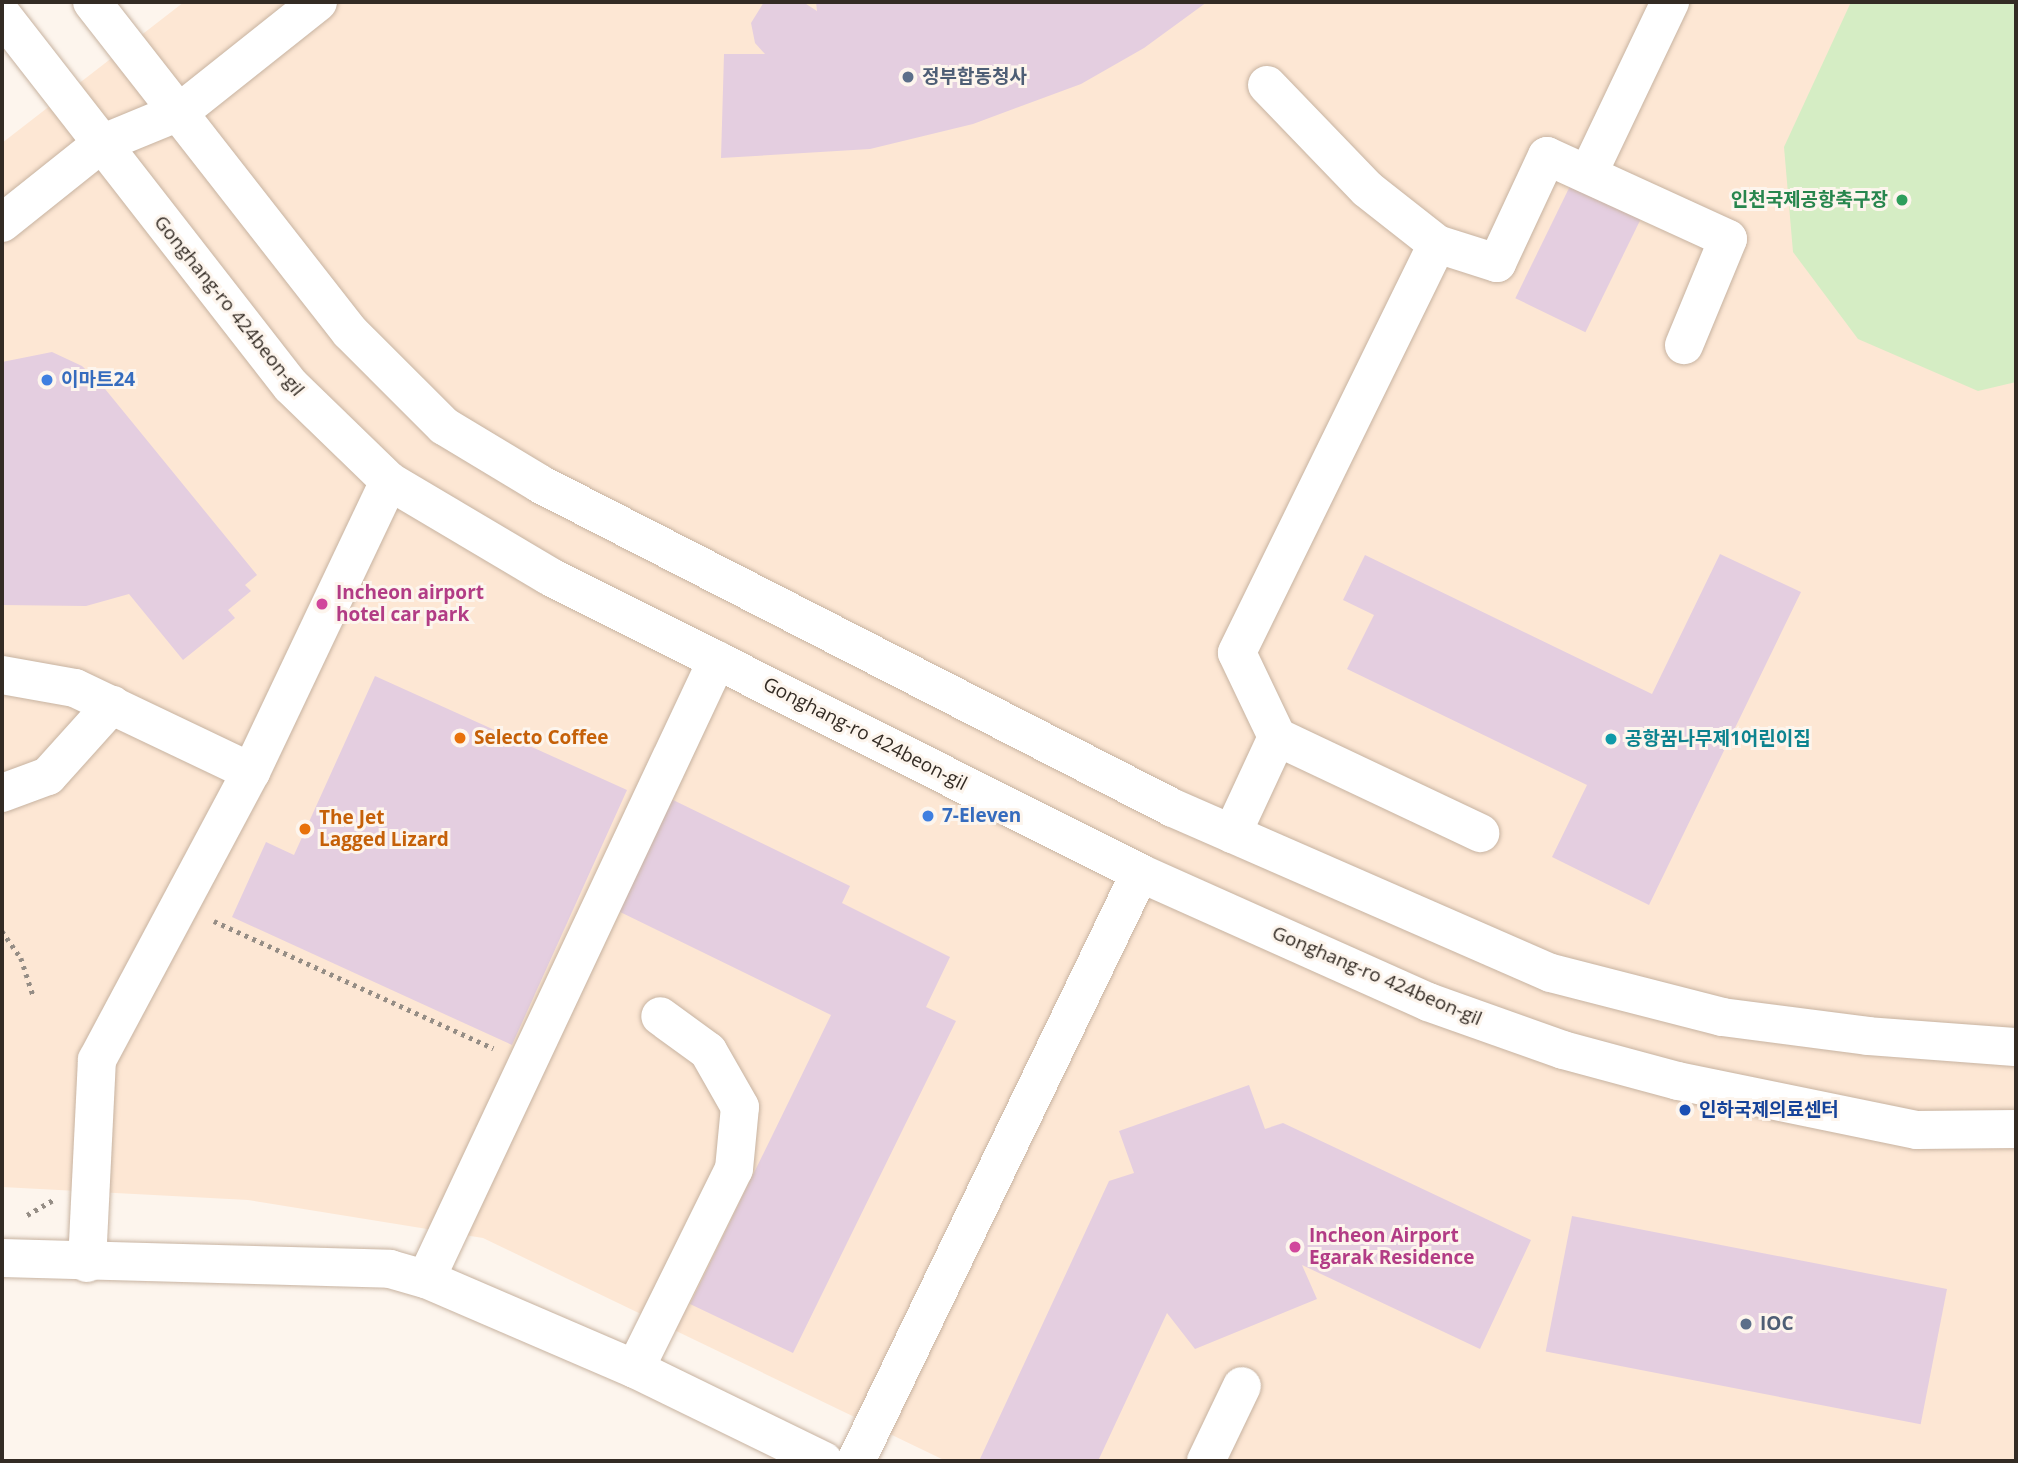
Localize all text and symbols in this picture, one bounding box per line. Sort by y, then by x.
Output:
place label: 정부합동청사 [922,66,1027,88]
marker: 정부합동청사 [900,69,916,85]
place label: 인천국제공항축구장 [1731,189,1888,211]
marker: 인천국제공항축구장 [1894,192,1910,208]
street label: Gonghang-ro 424beon-gil [149,211,309,401]
place label: 이마트24 [61,369,135,391]
marker: 이마트24 [39,372,55,388]
place label: Incheon airport hotel car park [336,582,484,626]
marker: Incheon airport hotel car park [314,596,330,612]
street label: Gonghang-ro 424beon-gil [759,673,971,795]
place label: Selecto Coffee [474,727,608,749]
place label: 공항꿈나무제1어린이집 [1625,728,1811,750]
marker: Selecto Coffee [452,730,468,746]
marker: 공항꿈나무제1어린이집 [1603,731,1619,747]
place label: 7-Eleven [942,805,1021,827]
place label: The Jet Lagged Lizard [319,807,449,851]
marker: 7-Eleven [920,808,936,824]
marker: The Jet Lagged Lizard [297,821,313,837]
street label: Gonghang-ro 424beon-gil [1269,921,1485,1031]
place label: 인하국제의료센터 [1699,1099,1839,1121]
marker: 인하국제의료센터 [1677,1102,1693,1118]
place label: Incheon Airport Egarak Residence [1309,1225,1474,1269]
marker: Incheon Airport Egarak Residence [1287,1239,1303,1255]
place label: IOC [1760,1313,1794,1335]
marker: IOC [1738,1316,1754,1332]

